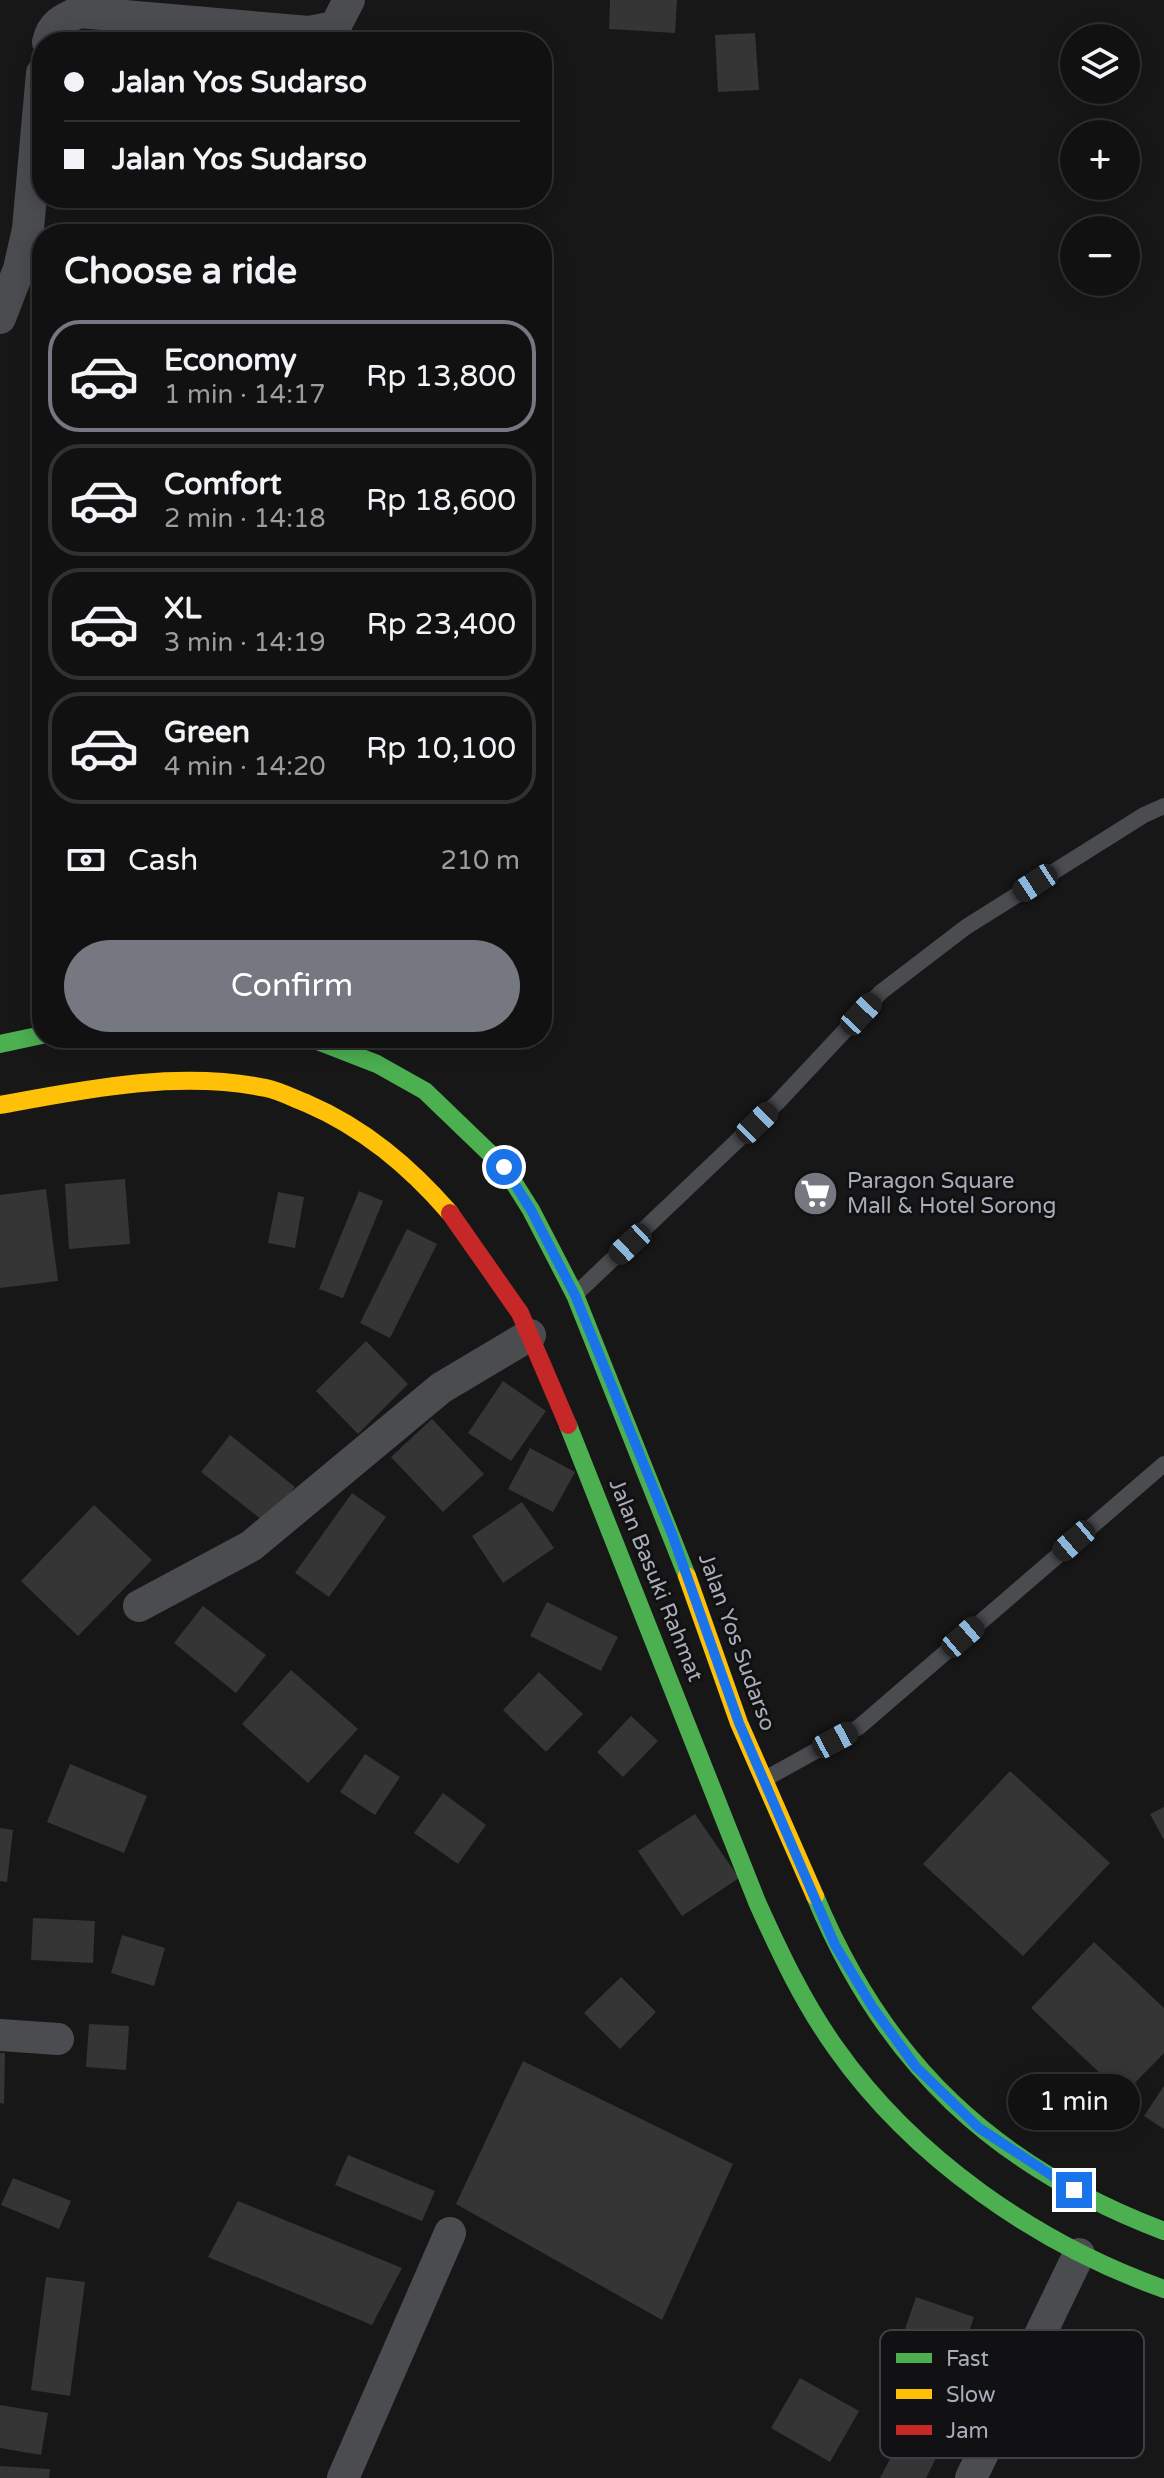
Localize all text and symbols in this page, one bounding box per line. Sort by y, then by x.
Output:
map controls [1060,24,1140,296]
button: layers [1060,24,1140,104]
text: Jalan Yos Sudarso [112,64,367,101]
button: + [1060,120,1140,200]
text: Jalan Yos Sudarso [112,141,367,178]
button: − [1060,216,1140,296]
text: Choose a ride [64,250,297,293]
icon: car [68,340,140,412]
text: Economy [164,342,297,379]
text: Rp 13,800 [366,358,516,395]
text: 1 min · 14:17 [164,379,326,410]
icon: car [68,464,140,536]
text: Comfort [164,466,282,503]
text: Rp 18,600 [366,482,516,519]
text: 2 min · 14:18 [164,503,326,534]
icon: car [68,588,140,660]
text: XL [164,590,201,627]
text: Rp 23,400 [367,606,516,643]
text: 3 min · 14:19 [164,627,326,658]
icon: car [68,712,140,784]
text: Green [164,714,250,751]
text: Rp 10,100 [366,730,516,767]
text: 4 min · 14:20 [164,751,326,782]
icon: cash [64,838,108,882]
text: Cash [128,842,198,879]
text: 210 m [440,845,520,876]
car [1008,860,1062,906]
button: Confirm [64,940,520,1032]
car [836,988,886,1040]
car [731,1098,783,1148]
route start [486,1149,522,1185]
place label: Paragon Square Mall & Hotel Sorong [847,1168,1056,1219]
supermarket icon: Paragon Square Mall & Hotel Sorong [792,1170,840,1218]
car [604,1219,656,1269]
street label: Jalan Basuki Rahmat [603,1475,709,1685]
car [1048,1516,1100,1566]
street label: Jalan Yos Sudarso [693,1550,781,1734]
car [937,1612,989,1662]
car [808,1718,862,1762]
callout: 1 min [1008,2074,1140,2130]
text: 1 min [1039,2086,1109,2117]
route end [1056,2172,1092,2208]
legend [880,2330,1144,2458]
text: Fast [946,2346,989,2372]
text: Slow [946,2382,996,2408]
text: Jam [946,2418,989,2444]

